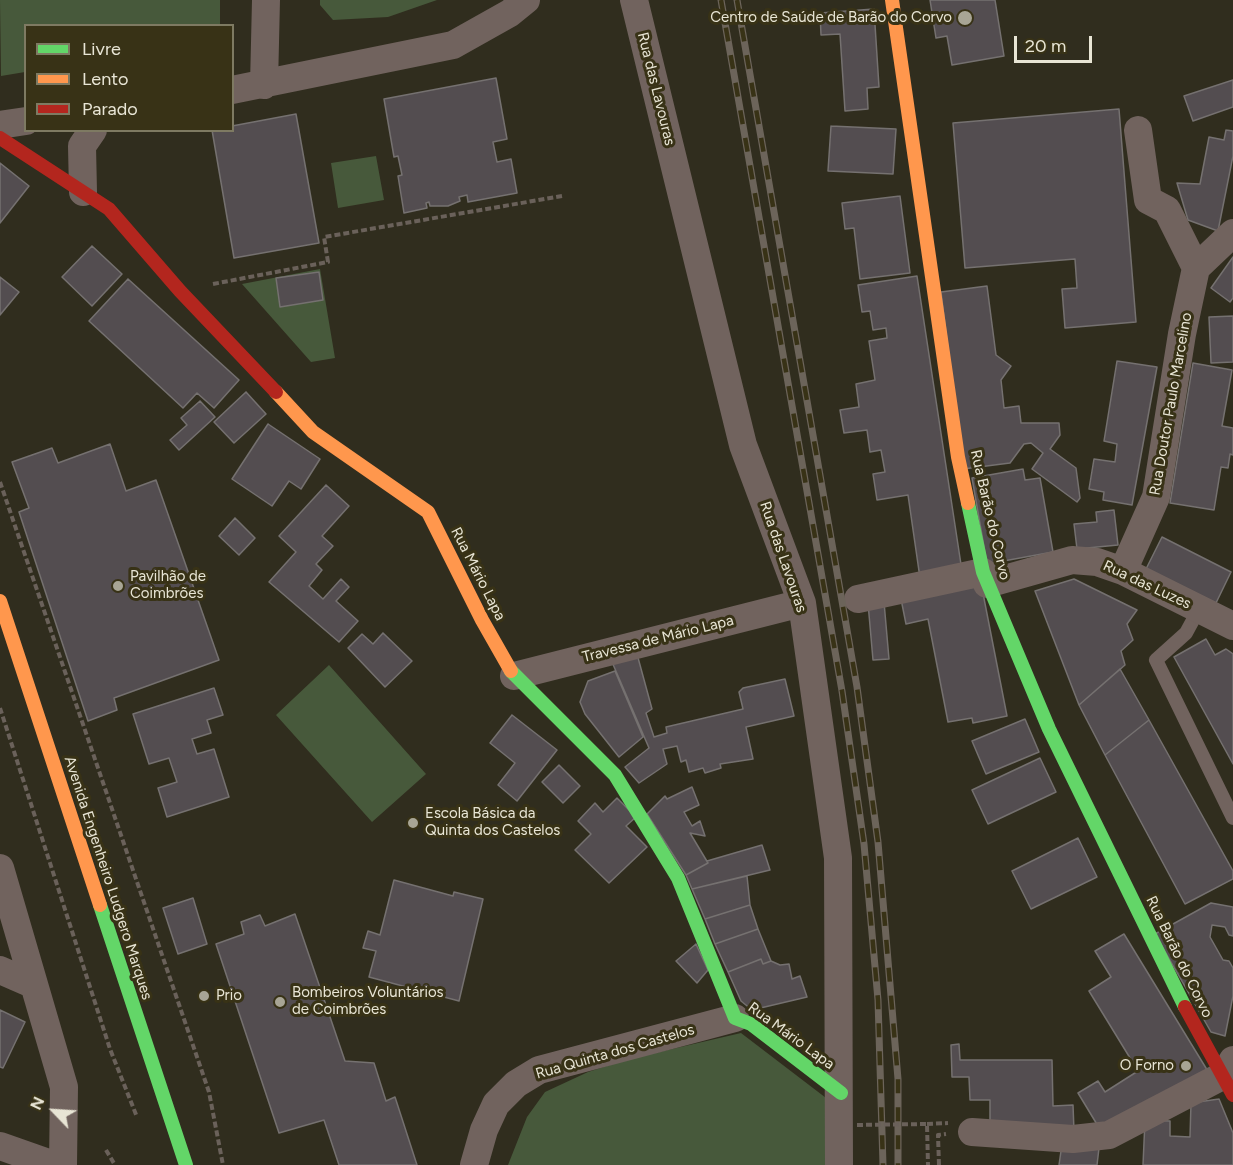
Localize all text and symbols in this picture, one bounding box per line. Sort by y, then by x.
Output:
place label: Centro de Saúde de Barão do Corvo [710,9,952,27]
marker: Centro de Saúde de Barão do Corvo [956,9,974,27]
legend [24,24,234,132]
scale bar [1017,24,1095,62]
street label: Rua das Lavouras [633,31,679,147]
text: 20 m [1025,35,1066,57]
text: Livre [82,38,121,60]
text: Lento [82,68,128,90]
text: Parado [82,98,138,120]
street label: Rua Doutor Paulo Marcelino [1146,311,1196,497]
street label: Rua Barão do Corvo [966,448,1014,582]
street label: Rua das Lavouras [756,499,810,615]
street label: Rua Mário Lapa [447,524,509,624]
street label: Rua das Luzes [1100,557,1194,613]
place label: Pavilhão de Coimbrões [130,568,206,603]
marker: Pavilhão de Coimbrões [111,579,125,593]
street label: Travessa de Mário Lapa [580,611,736,667]
street label: Avenida Engenheiro Ludgero Marques [60,754,156,1002]
place label: Escola Básica da Quinta dos Castelos [425,805,560,840]
marker: Escola Básica da Quinta dos Castelos [406,816,420,830]
street label: Rua Barão do Corvo [1142,893,1216,1021]
place label: Bombeiros Voluntários de Coimbrões [292,984,444,1019]
place label: Prio [216,987,242,1005]
marker: Prio [197,989,211,1003]
marker: Bombeiros Voluntários de Coimbrões [273,995,287,1009]
street label: Rua Mário Lapa [744,999,838,1073]
street label: Rua Quinta dos Castelos [533,1021,697,1083]
place label: O Forno [1120,1057,1174,1075]
marker: O Forno [1179,1059,1193,1073]
north arrow [24,1081,84,1141]
text: N [26,1094,48,1113]

